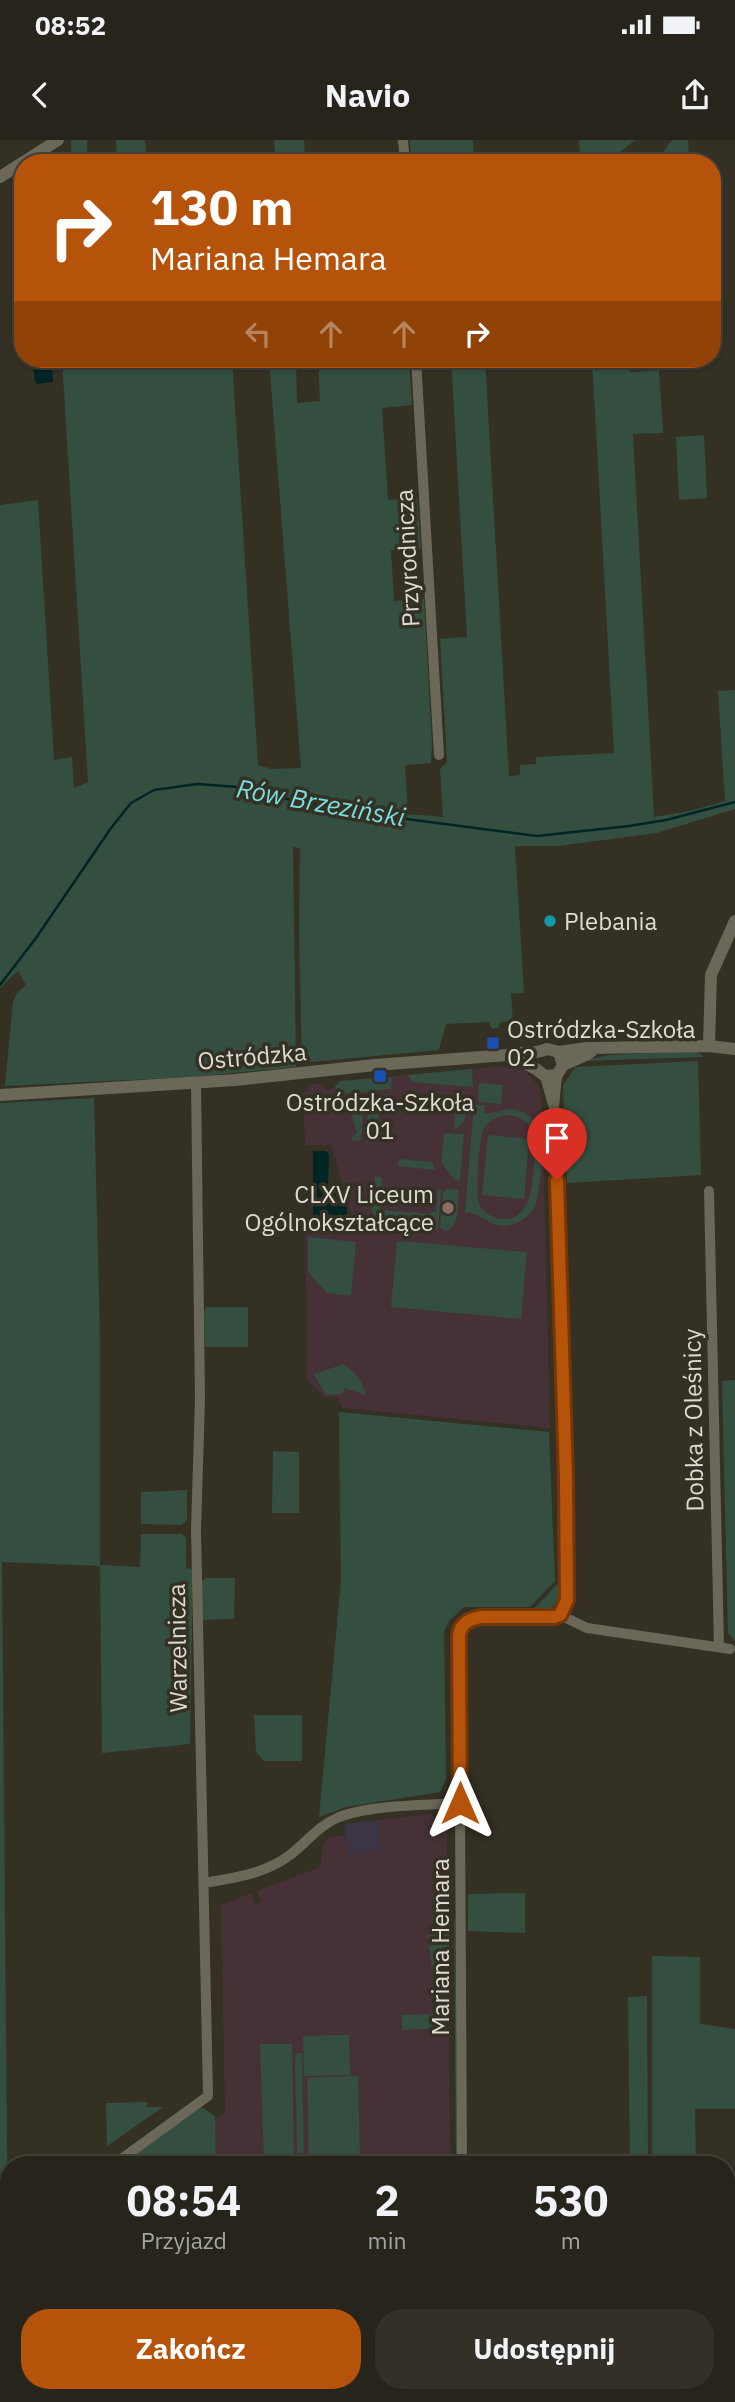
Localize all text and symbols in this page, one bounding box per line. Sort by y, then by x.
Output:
text: 08:52 [35,8,106,42]
text: Navio [325,74,410,116]
icon: back [21,76,59,114]
icon: share [676,76,714,114]
text: 130 m [150,175,294,238]
icon: right [35,182,126,273]
text: Mariana Hemara [150,237,387,279]
icon: left [239,315,277,353]
icon: ahead [312,315,350,353]
icon: ahead [385,315,423,353]
icon: right [458,315,496,353]
street label: Przyrodnicza [387,488,427,628]
water label: Rów Brzeziński [234,770,408,834]
place label: Plebania [564,905,658,937]
marker: Plebania [542,913,558,929]
place label: Ostródzka-Szkoła 02 [507,1013,696,1073]
street label: Ostródzka [196,1035,308,1077]
marker: Ostródzka-Szkoła 02 [485,1035,501,1051]
marker: Ostródzka-Szkoła 01 [372,1068,388,1084]
place label: Ostródzka-Szkoła 01 [286,1086,475,1146]
pin [527,1108,587,1180]
icon: arrive [538,1119,576,1157]
place label: CLXV Liceum Ogólnokształcące [245,1178,434,1238]
marker: CLXV Liceum Ogólnokształcące [440,1200,456,1216]
street label: Dobka z Oleśnicy [675,1328,711,1512]
street label: Warzelnicza [160,1583,194,1713]
position arrow [423,1766,497,1840]
street label: Mariana Hemara [424,1858,456,2036]
text: 08:54 [126,2173,241,2228]
text: 2 [374,2173,400,2228]
text: 530 [533,2173,609,2228]
text: Przyjazd [141,2225,227,2255]
text: min [368,2225,406,2255]
text: m [561,2225,581,2255]
button: Zakończ [21,2309,361,2389]
button: Udostępnij [375,2309,714,2389]

